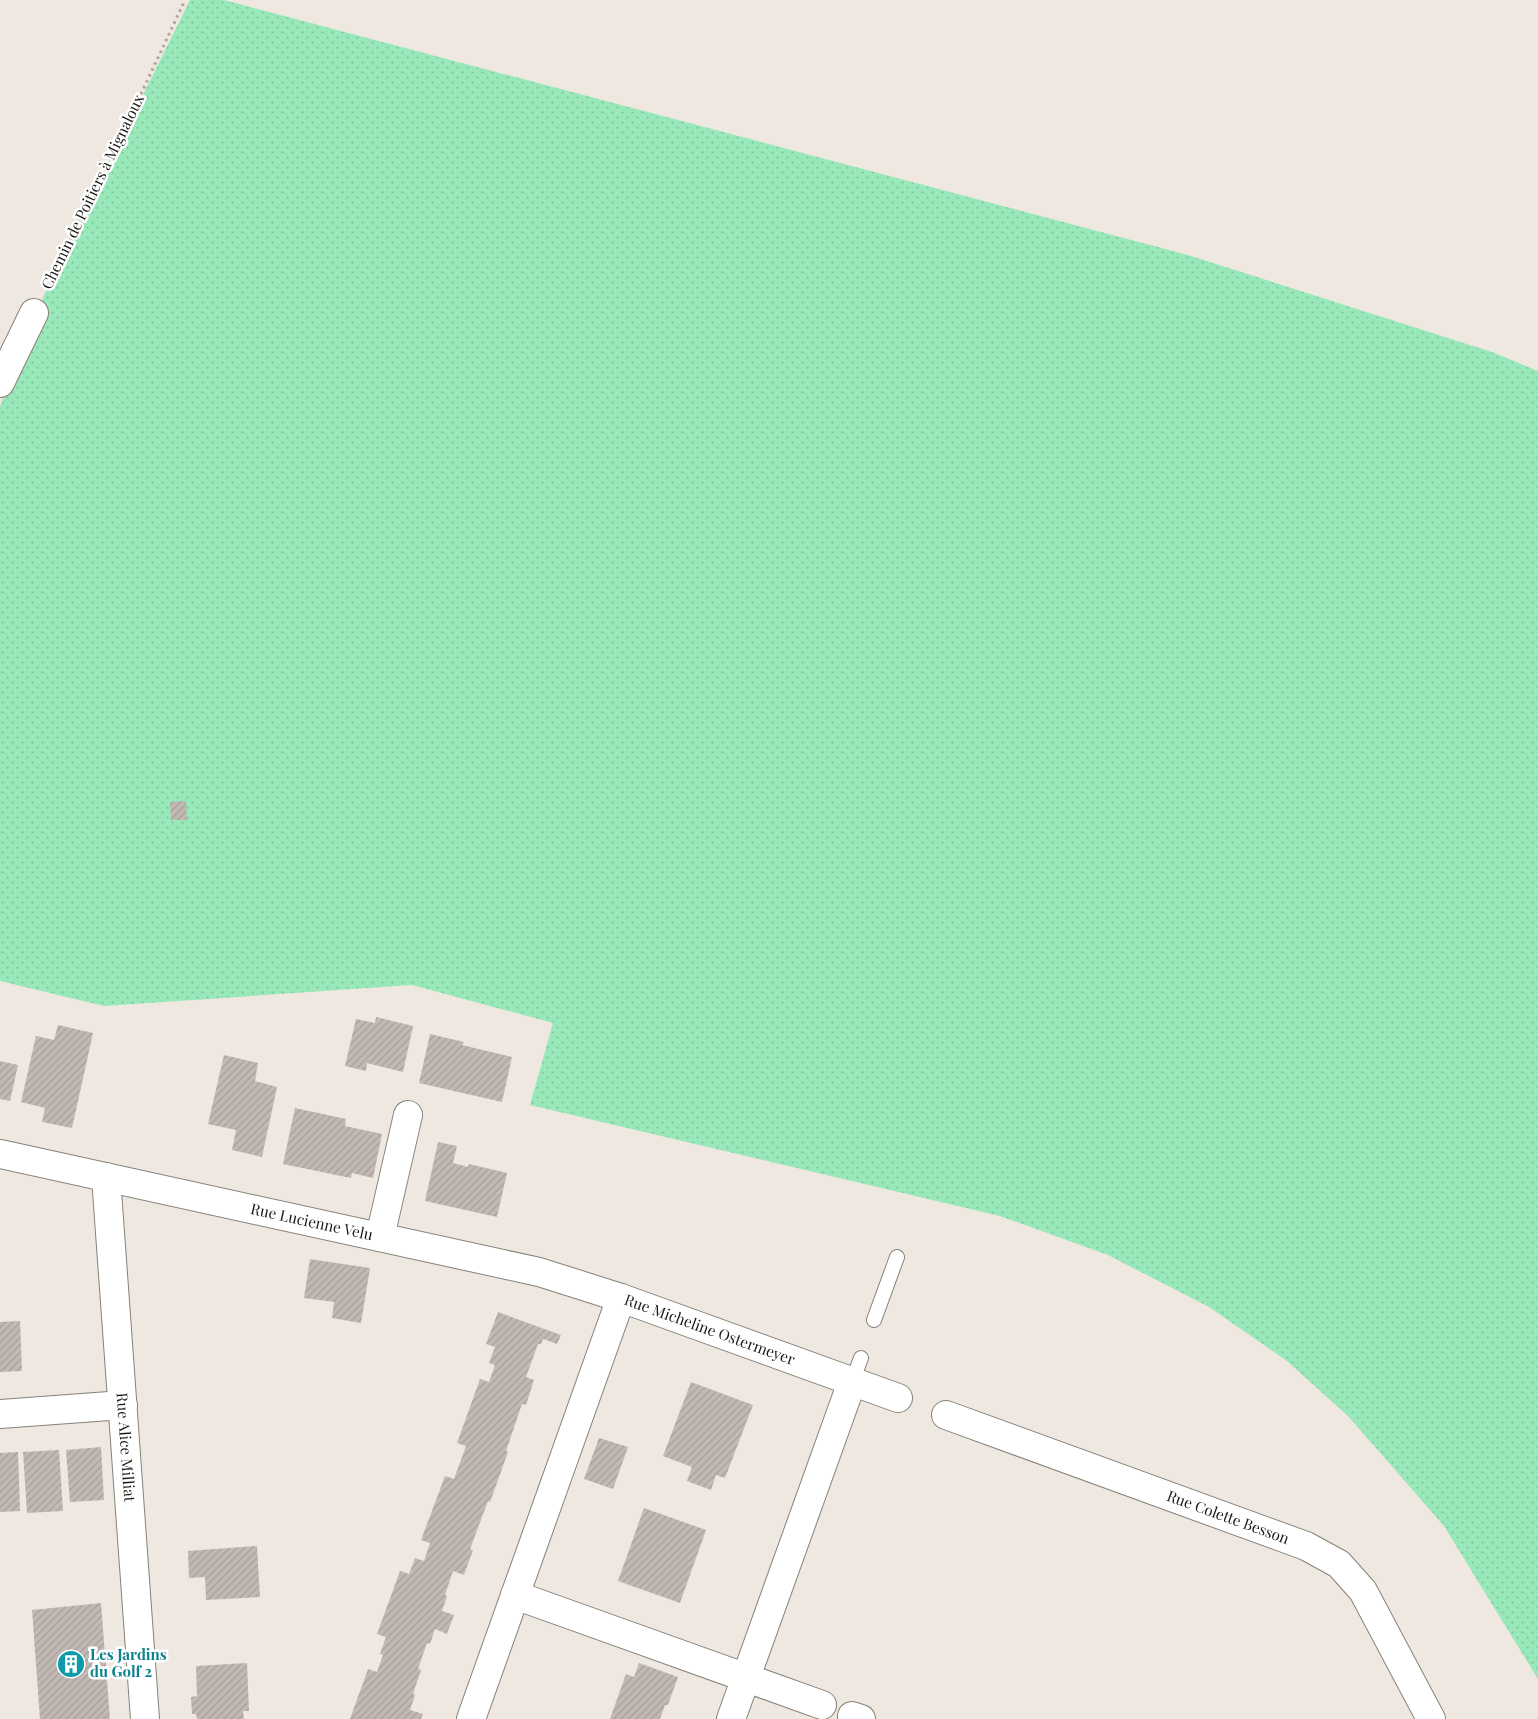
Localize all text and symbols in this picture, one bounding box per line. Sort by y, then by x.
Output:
street label: Chemin de Poitiers à Mignaloux [36,91,148,292]
street label: Rue Lucienne Velu [249,1198,375,1244]
street label: Rue Micheline Ostermeyer [622,1289,798,1369]
street label: Rue Alice Milliat [113,1392,140,1503]
street label: Rue Colette Besson [1164,1485,1292,1548]
place label: Les Jardins du Golf 2 [90,1644,167,1681]
building icon: Les Jardins du Golf 2 [56,1649,86,1679]

